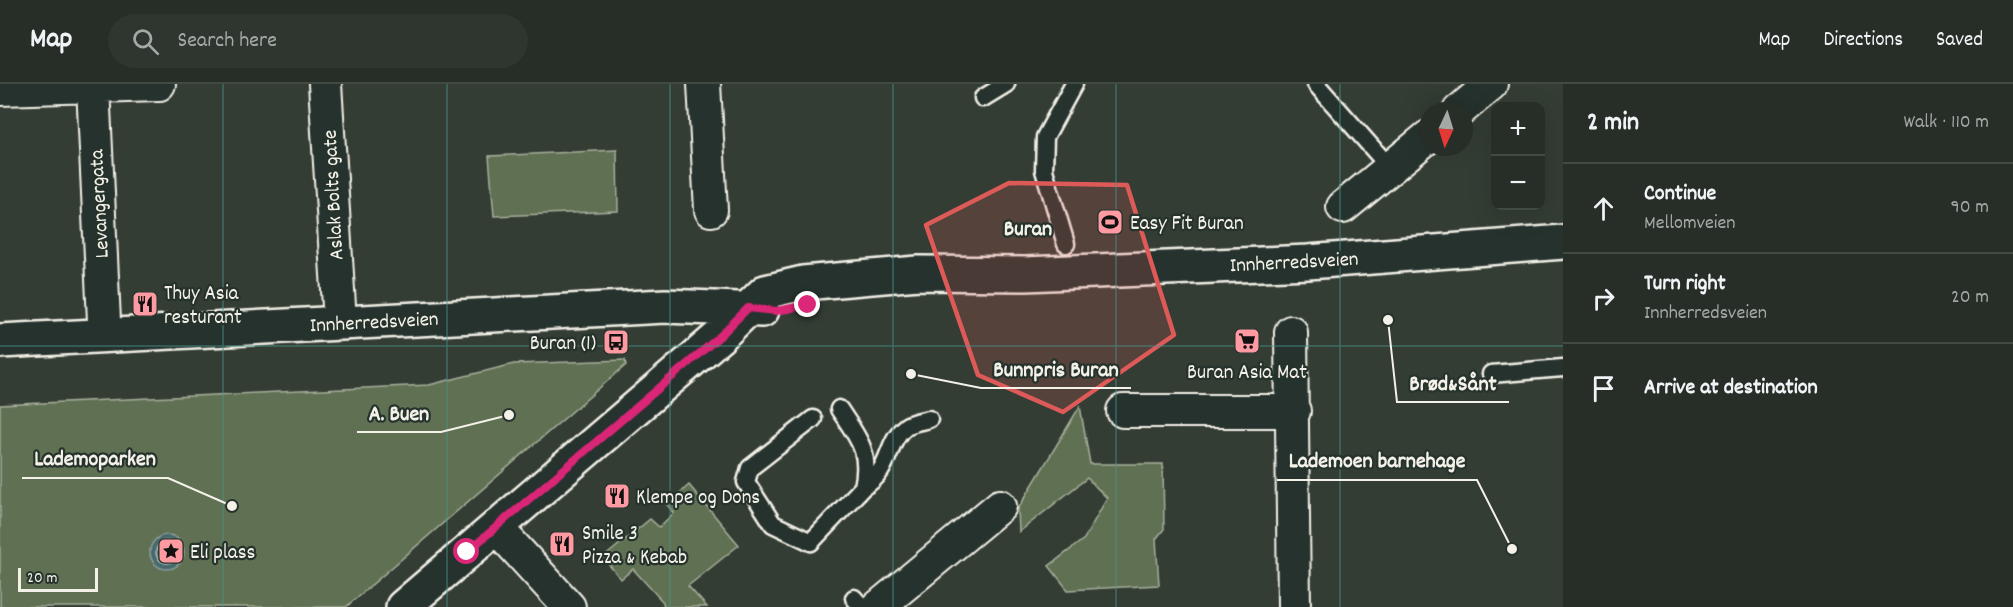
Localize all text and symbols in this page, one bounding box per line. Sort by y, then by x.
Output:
search box [108,14,528,68]
text: Map [30,21,72,61]
icon: search [129,25,162,58]
text: Search here [177,26,277,57]
text: Map [1759,26,1790,56]
text: Directions [1823,26,1903,56]
text: Saved [1936,26,1983,56]
north arrow [1419,102,1473,156]
map controls [1491,102,1545,210]
button: + [1491,102,1545,156]
text: 2 min [1587,105,1639,142]
text: Walk · 110 m [1903,109,1989,137]
street label: Aslak Bolts gate [317,129,353,261]
street label: Levangergata [83,147,119,259]
button: − [1491,156,1545,210]
text: Continue [1644,179,1716,210]
icon: ahead [1587,192,1620,225]
text: 90 m [1951,194,1989,222]
sports icon: Easy Fit Buran [1095,207,1125,237]
place label: Easy Fit Buran [1130,210,1244,240]
text: Mellomveien [1644,210,1736,238]
district label: Buran [1004,215,1052,246]
street label: Innherredsveien [1229,246,1359,282]
text: Turn right [1644,269,1726,300]
place label: Thuy Asia resturant [164,280,242,334]
icon: right [1587,282,1620,315]
text: 20 m [1951,284,1989,312]
restaurant icon: Thuy Asia resturant [130,289,160,319]
route end [794,291,820,317]
text: Innherredsveien [1644,300,1767,328]
street label: Innherredsveien [309,306,439,342]
supermarket icon: Buran Asia Mat [1232,326,1262,356]
bus stop icon: Buran (1) [601,327,631,357]
place label: Buran (1) [530,330,596,360]
callout: Bunnpris Buran [981,348,1131,388]
text: Bunnpris Buran [993,356,1119,387]
place label: Buran Asia Mat [1187,359,1307,389]
callout: Brød&Sånt [1397,362,1509,402]
text: Brød&Sånt [1409,370,1498,401]
icon: arrive [1587,372,1620,405]
text: Arrive at destination [1644,373,1818,404]
callout: A. Buen [357,392,441,432]
text: A. Buen [369,400,429,431]
callout: Lademoparken [22,438,168,478]
callout: Lademoen barnehage [1277,440,1477,480]
text: Lademoparken [34,445,156,476]
text: Lademoen barnehage [1289,447,1466,478]
restaurant icon: Klempe og Dons [602,481,632,511]
place label: Klempe og Dons [636,484,760,514]
place label: Smile 3 Pizza & Kebab [582,520,687,574]
restaurant icon: Smile 3 Pizza & Kebab [547,529,577,559]
place icon: Eli plass [156,536,186,566]
route start [453,538,479,564]
place label: Eli plass [190,539,255,569]
scale bar [18,565,98,592]
text: 20 m [27,567,57,590]

